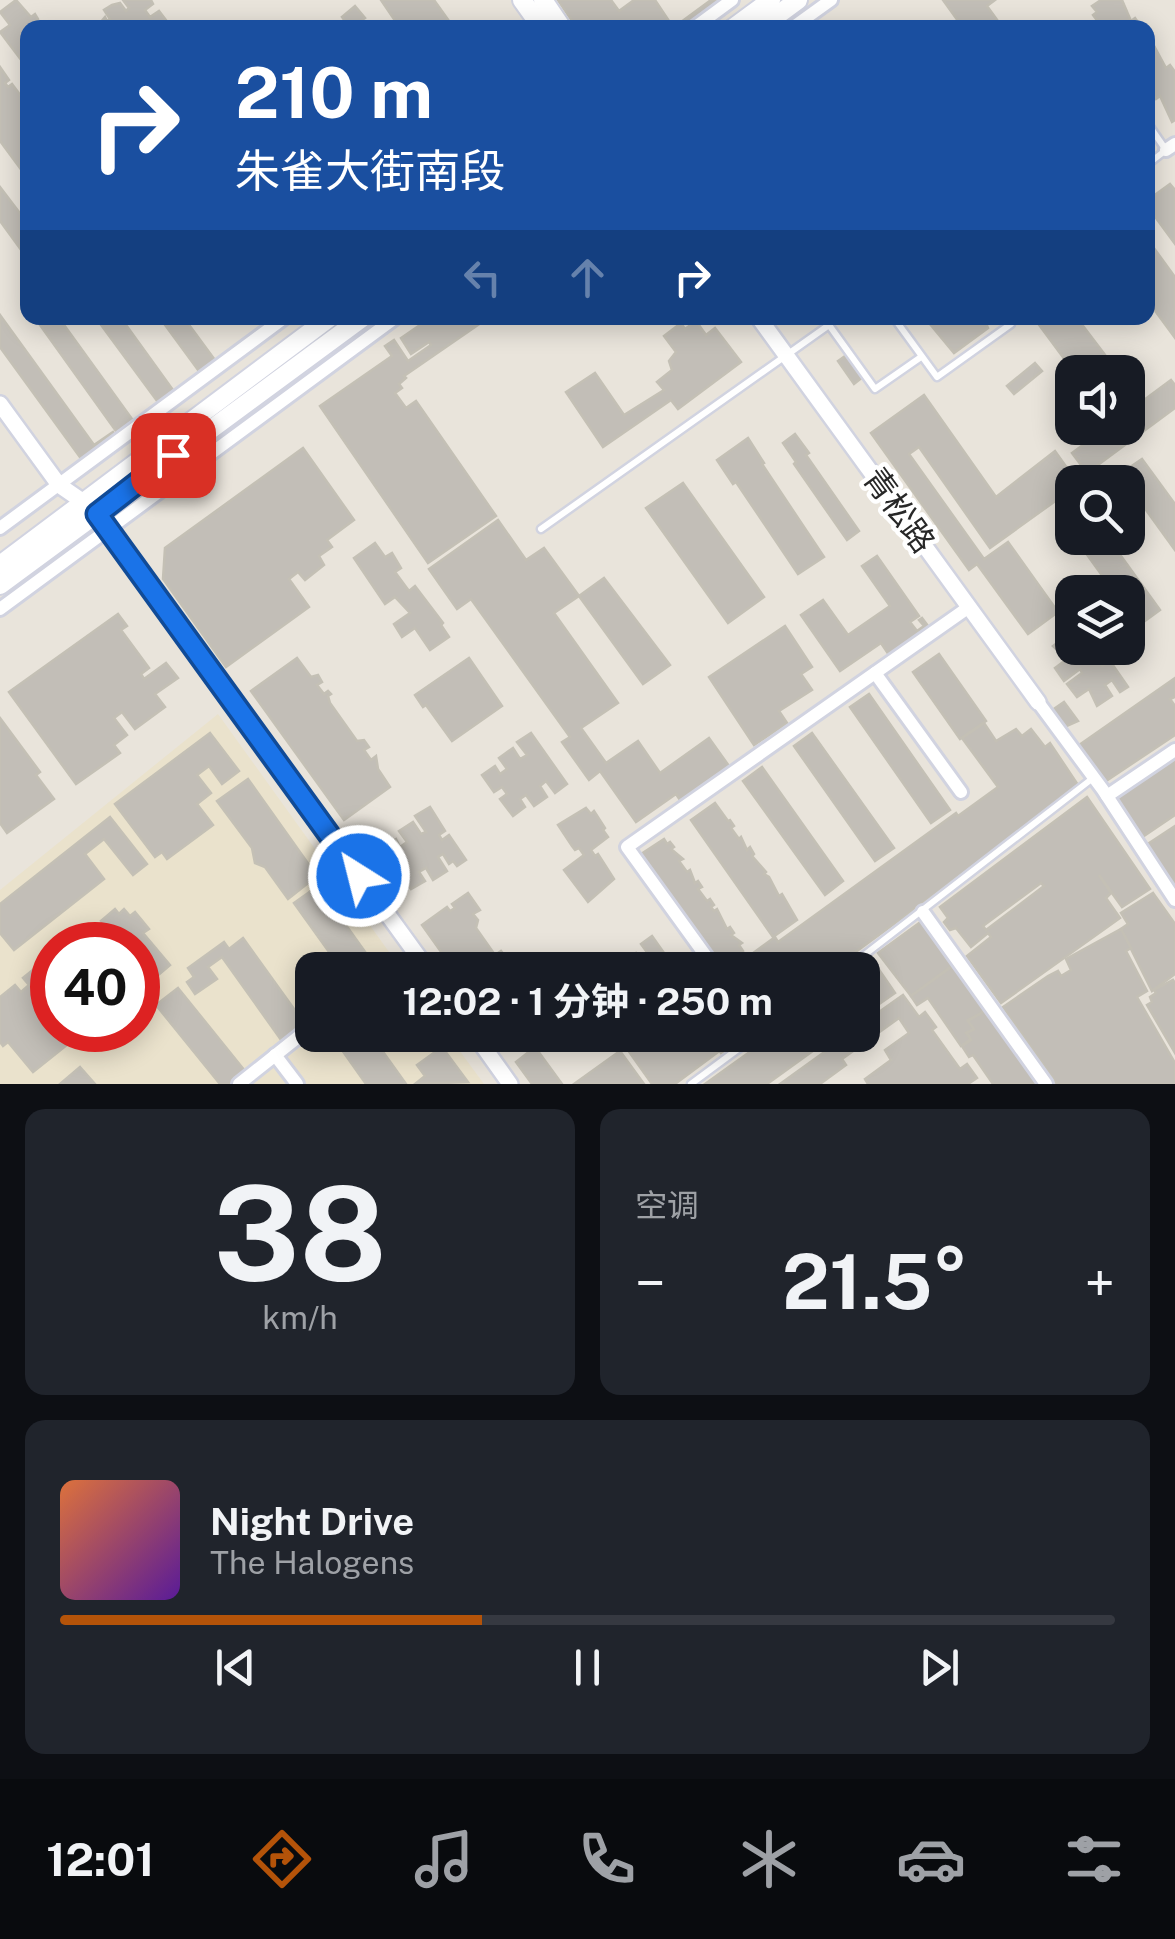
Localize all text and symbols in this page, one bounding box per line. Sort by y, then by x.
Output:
text: 210 m [235,51,433,134]
icon: right [70,60,200,190]
text: 朱雀大街南段 [235,144,505,197]
icon: left [455,250,510,305]
icon: ahead [560,250,615,305]
icon: right [665,250,720,305]
map controls [1055,355,1145,665]
button: sound [1055,355,1145,445]
pin [131,413,216,498]
icon: arrive [146,428,201,483]
street label: 青松路 [856,460,943,559]
button: search [1055,465,1145,555]
button: layers [1055,575,1145,665]
position arrow [307,824,411,928]
speed limit sign: 40 [30,922,160,1052]
text: 12:02 · 1 分钟 · 250 m [402,979,773,1024]
text: 38 [213,1158,387,1310]
text: 空调 [635,1187,699,1224]
text: 21.5° [782,1238,968,1326]
text: − [635,1251,666,1315]
text: + [1085,1251,1115,1315]
text: km/h [262,1299,338,1336]
text: Night Drive [210,1499,414,1544]
text: The Halogens [210,1544,414,1581]
icon: previous [208,1640,263,1695]
icon: pause [560,1640,615,1695]
icon: next [912,1640,967,1695]
icon: directions [247,1824,317,1894]
icon: music [409,1824,479,1894]
icon: phone [572,1824,642,1894]
icon: climate [734,1824,804,1894]
icon: car [896,1824,966,1894]
icon: filters [1059,1824,1129,1894]
text: 12:01 [46,1833,154,1886]

